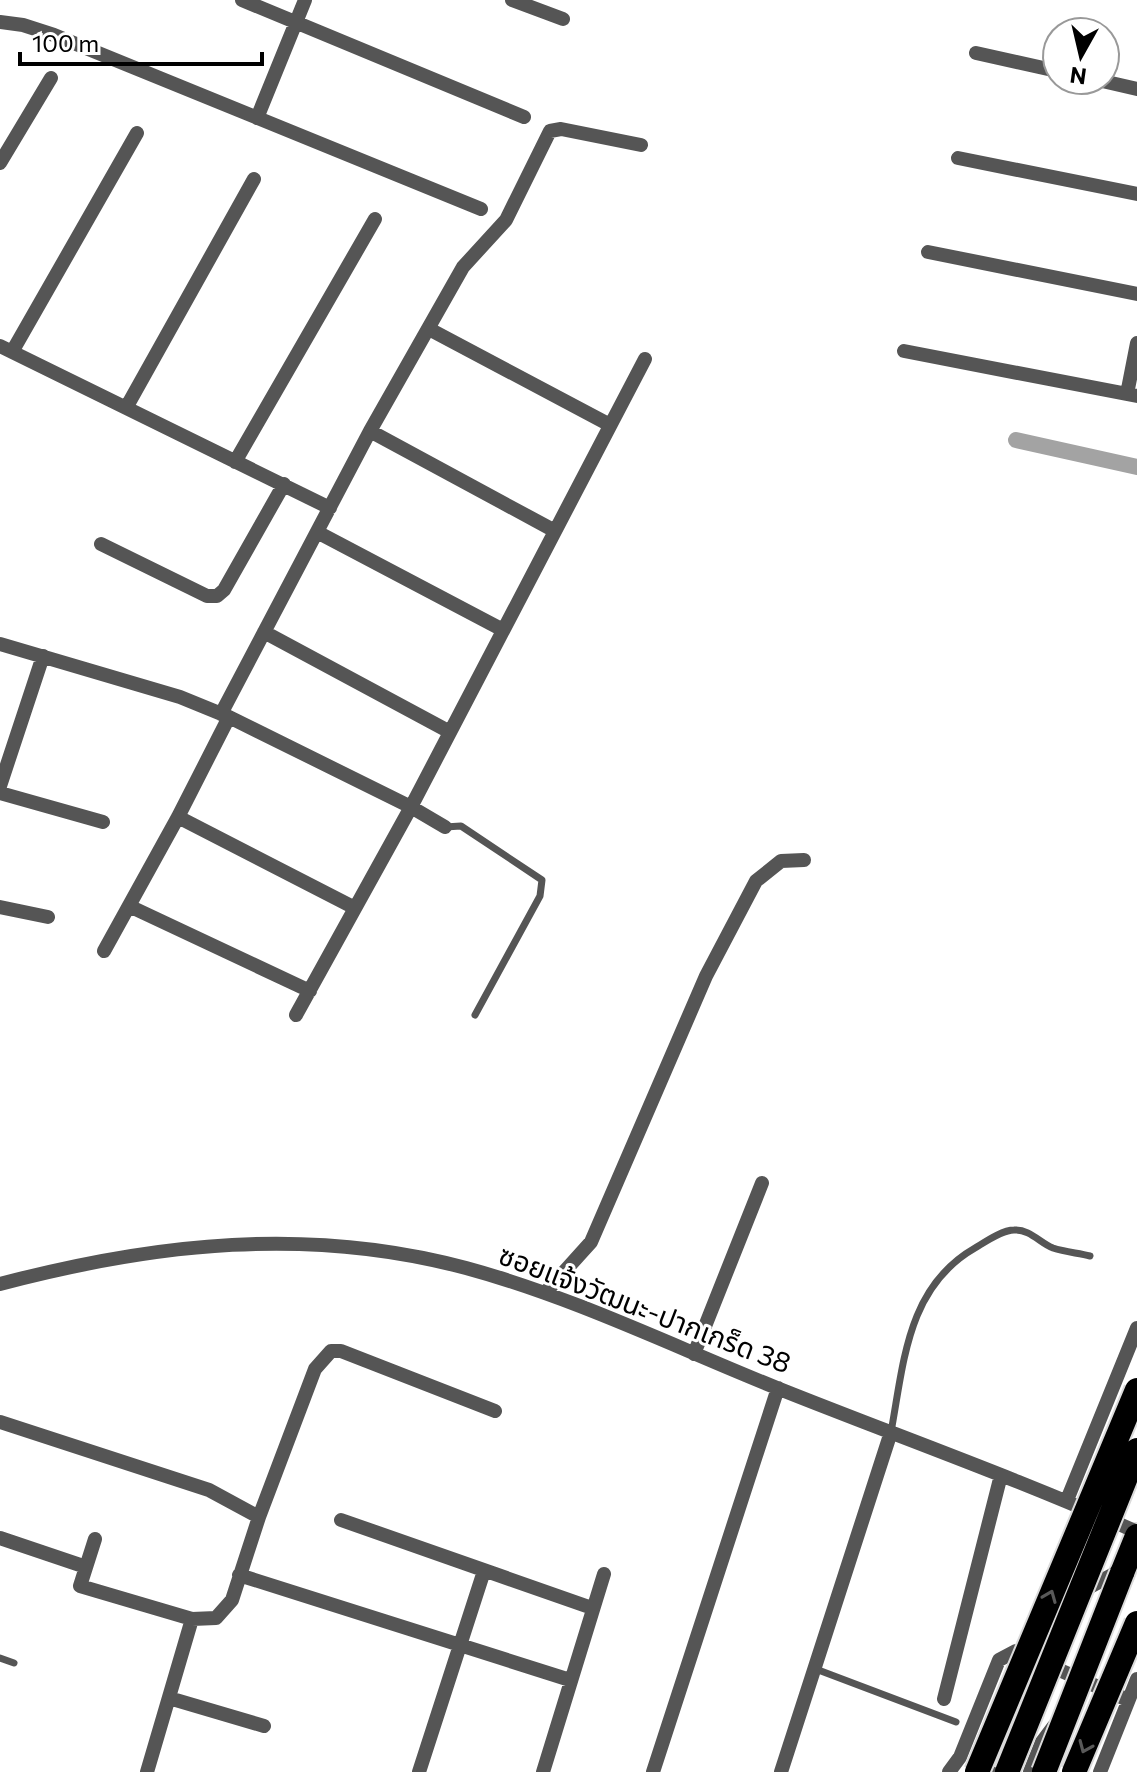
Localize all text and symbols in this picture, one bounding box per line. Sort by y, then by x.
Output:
scale bar [20,16,262,66]
north arrow [1041,16,1121,96]
text: 100 m [32,28,99,57]
text: N [1068,62,1088,91]
street label: ซอยแจ้งวัฒนะ-ปากเกร็ด 38 [494,1237,796,1380]
one-way arrow [1040,1590,1056,1604]
one-way arrow [1078,1739,1095,1753]

